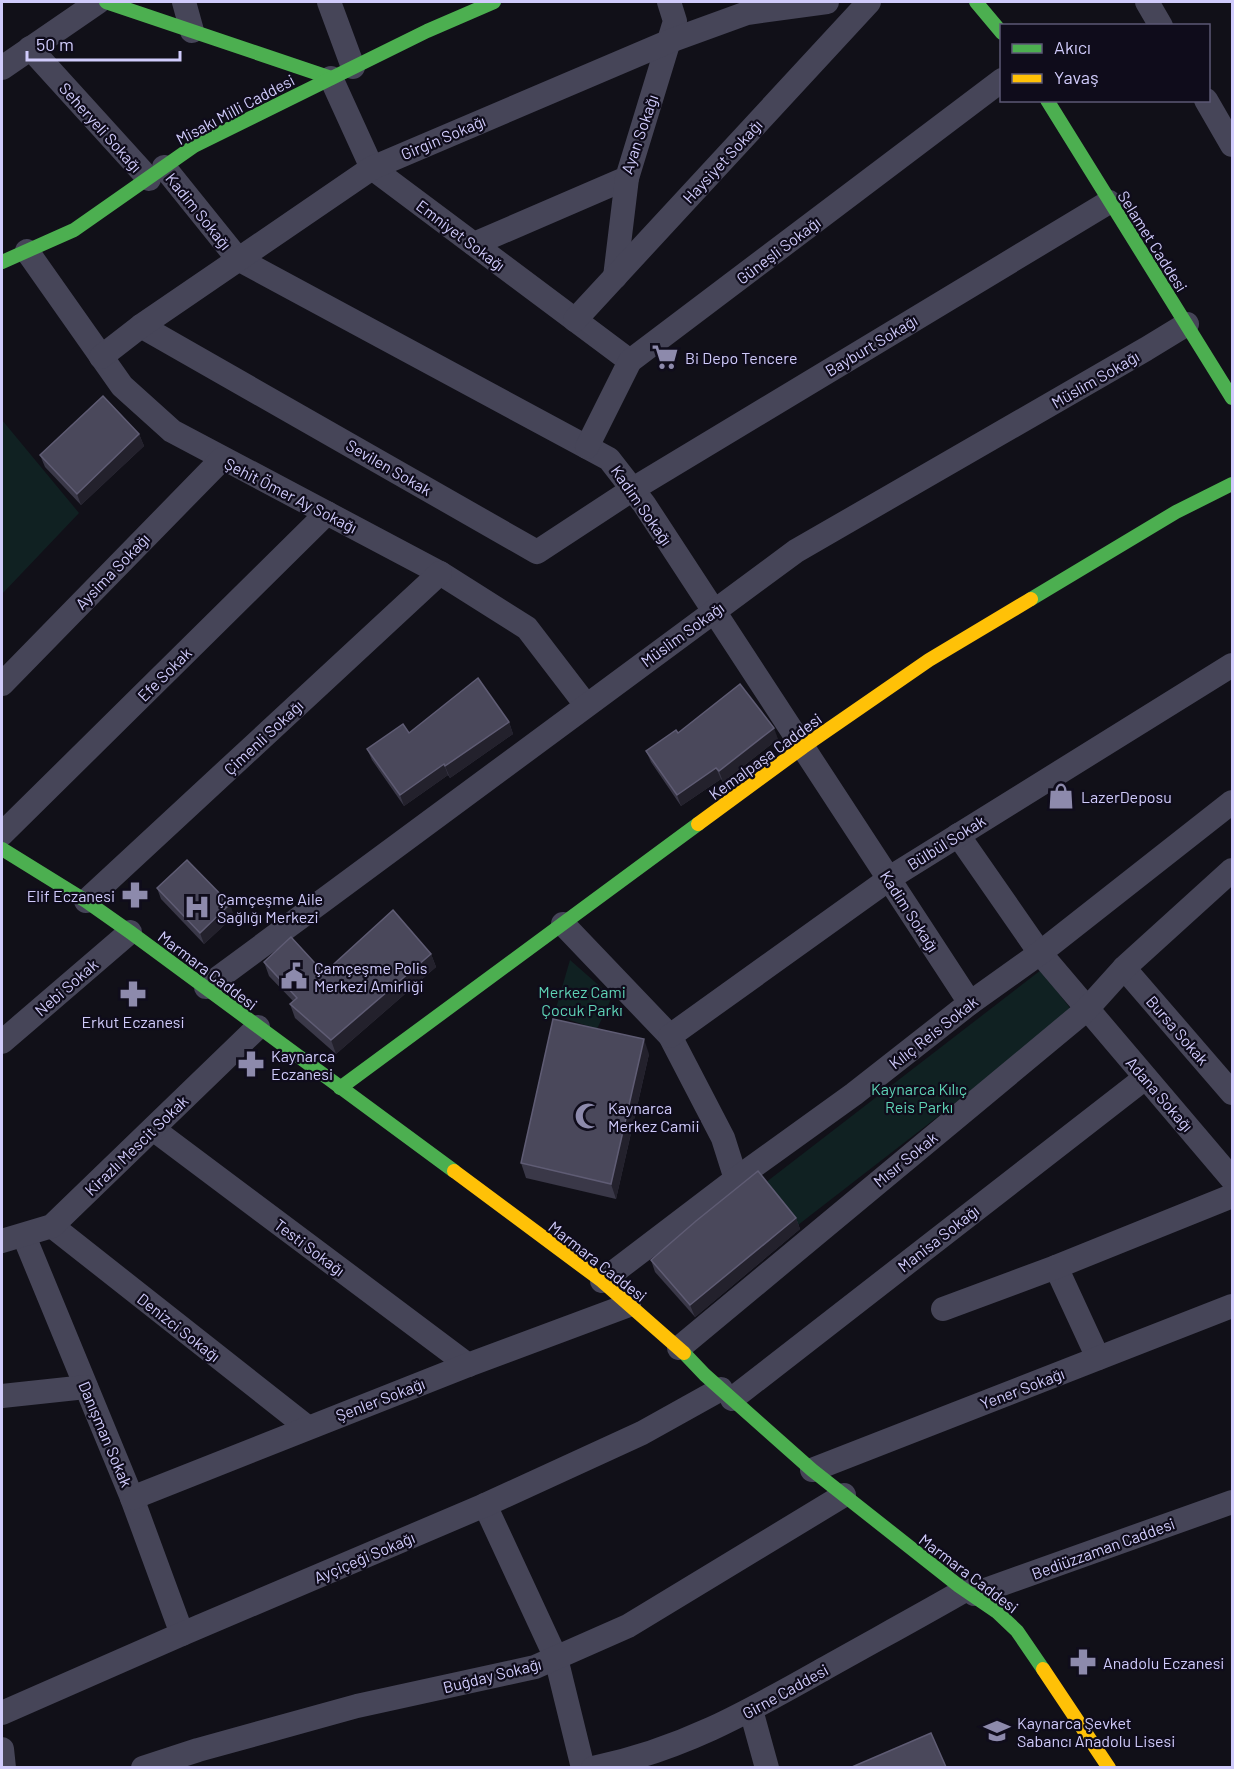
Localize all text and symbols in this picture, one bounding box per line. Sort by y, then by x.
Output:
scale bar [27,24,180,62]
legend [1000,24,1210,102]
text: 50 m [36,33,74,55]
text: Akıcı [1054,36,1091,58]
text: Yavaş [1054,66,1099,88]
street label: Misakı Milli Caddesi [172,70,298,148]
street label: Seheryeli Sokağı [56,78,146,176]
street label: Ayan Sokağı [617,92,661,176]
street label: Girgin Sokağı [398,111,488,163]
street label: Haysiyet Sokağı [678,115,766,207]
street label: Kadim Sokağı [162,169,236,253]
street label: Selamet Caddesi [1114,187,1192,295]
street label: Emniyet Sokağı [413,195,509,275]
street label: Güneşli Sokağı [732,212,824,288]
street label: Bayburt Sokağı [822,310,920,380]
supermarket icon: Bi Depo Tencere [650,342,680,372]
street label: Müslim Sokağı [1048,346,1142,412]
place label: Bi Depo Tencere [685,348,797,367]
street label: Sevilen Sokak [343,435,435,499]
street label: Şehit Ömer Ay Sokağı [222,453,360,537]
street label: Kadim Sokağı [607,461,677,549]
street label: Aysima Sokağı [71,529,153,613]
street label: Müslim Sokağı [637,598,727,670]
street label: Efe Sokak [133,643,195,705]
street label: Çimenli Sokağı [220,696,306,778]
street label: Kemalpaşa Caddesi [705,709,825,803]
shop icon: LazerDeposu [1046,781,1076,811]
place label: LazerDeposu [1081,787,1172,806]
street label: Bülbül Sokak [903,810,989,874]
street label: Kadim Sokağı [877,867,943,955]
pharmacy icon: Elif Eczanesi [120,880,150,910]
place label: Elif Eczanesi [27,886,115,905]
place label: Çamçeşme Aile Sağlığı Merkezi [217,889,323,926]
hospital icon: Çamçeşme Aile Sağlığı Merkezi [182,892,212,922]
street label: Marmara Caddesi [155,926,261,1014]
street label: Nebi Sokak [31,954,101,1020]
place label: Çamçeşme Polis Merkezi Amirliği [314,958,428,995]
public building icon: Çamçeşme Polis Merkezi Amirliği [279,961,309,991]
pharmacy icon: Erkut Eczanesi [118,979,148,1009]
park label: Merkez Cami Çocuk Parkı [538,982,626,1019]
street label: Kılıç Reis Sokak [885,992,981,1072]
street label: Bursa Sokak [1143,992,1213,1068]
place label: Erkut Eczanesi [81,1012,185,1031]
place label: Kaynarca Eczanesi [271,1046,335,1083]
pharmacy icon: Kaynarca Eczanesi [236,1049,266,1079]
street label: Adana Sokağı [1122,1053,1198,1135]
park label: Kaynarca Kılıç Reis Parkı [871,1079,967,1116]
street label: Kirazlı Mescit Sokak [80,1091,192,1199]
place label: Kaynarca Merkez Camii [608,1098,700,1135]
mosque icon: Kaynarca Merkez Camii [573,1101,603,1131]
street label: Mısır Sokak [869,1127,941,1191]
street label: Manisa Sokağı [894,1201,982,1275]
street label: Testi Sokağı [271,1214,349,1280]
street label: Marmara Caddesi [545,1217,651,1305]
street label: Denizci Sokağı [134,1289,224,1365]
street label: Yener Sokağı [977,1363,1067,1413]
street label: Şenler Sokağı [333,1373,427,1425]
street label: Danışman Sokak [75,1378,137,1490]
street label: Bediüzzaman Caddesi [1029,1513,1177,1583]
street label: Ayçiçeği Sokağı [311,1527,417,1587]
street label: Marmara Caddesi [916,1529,1022,1617]
pharmacy icon: Anadolu Eczanesi [1068,1647,1098,1677]
place label: Anadolu Eczanesi [1103,1653,1224,1672]
street label: Buğday Sokağı [441,1654,543,1696]
street label: Girne Caddesi [739,1660,831,1722]
place label: Kaynarca Şevket Sabancı Anadolu Lisesi [1017,1713,1175,1750]
school or university icon: Kaynarca Şevket Sabancı Anadolu Lisesi [982,1716,1012,1746]

